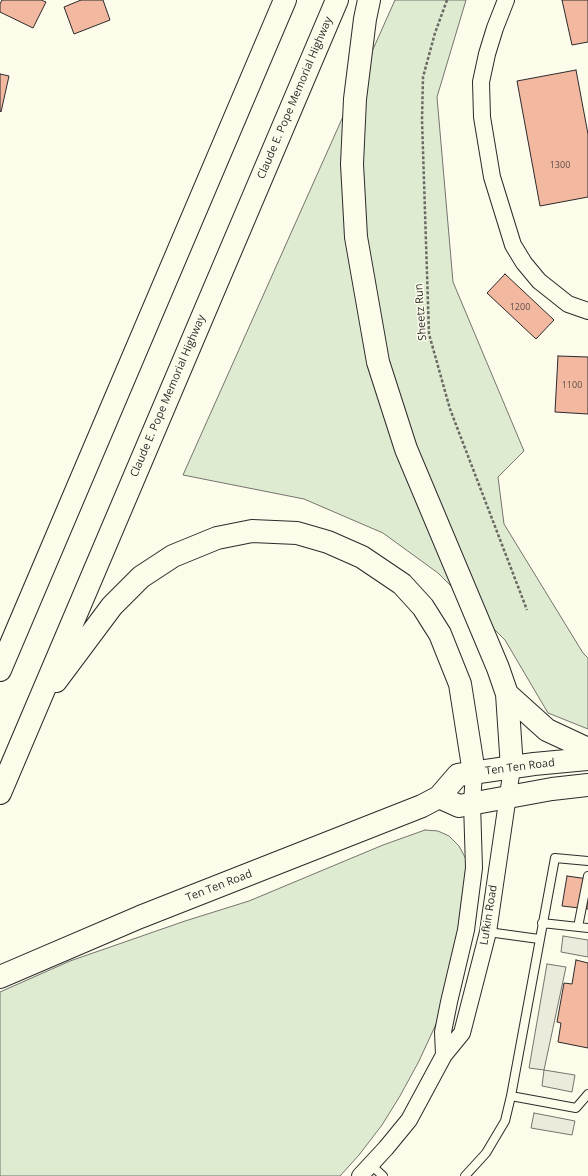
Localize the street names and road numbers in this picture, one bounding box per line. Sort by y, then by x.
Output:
street label: Claude E. Pope Memorial Highway [255,15,335,181]
street label: Sheetz Run [412,283,430,341]
street label: Claude E. Pope Memorial Highway [128,313,208,479]
street label: Ten Ten Road [484,756,556,778]
street label: Ten Ten Road [184,867,254,905]
street label: Lufkin Road [478,884,500,946]

